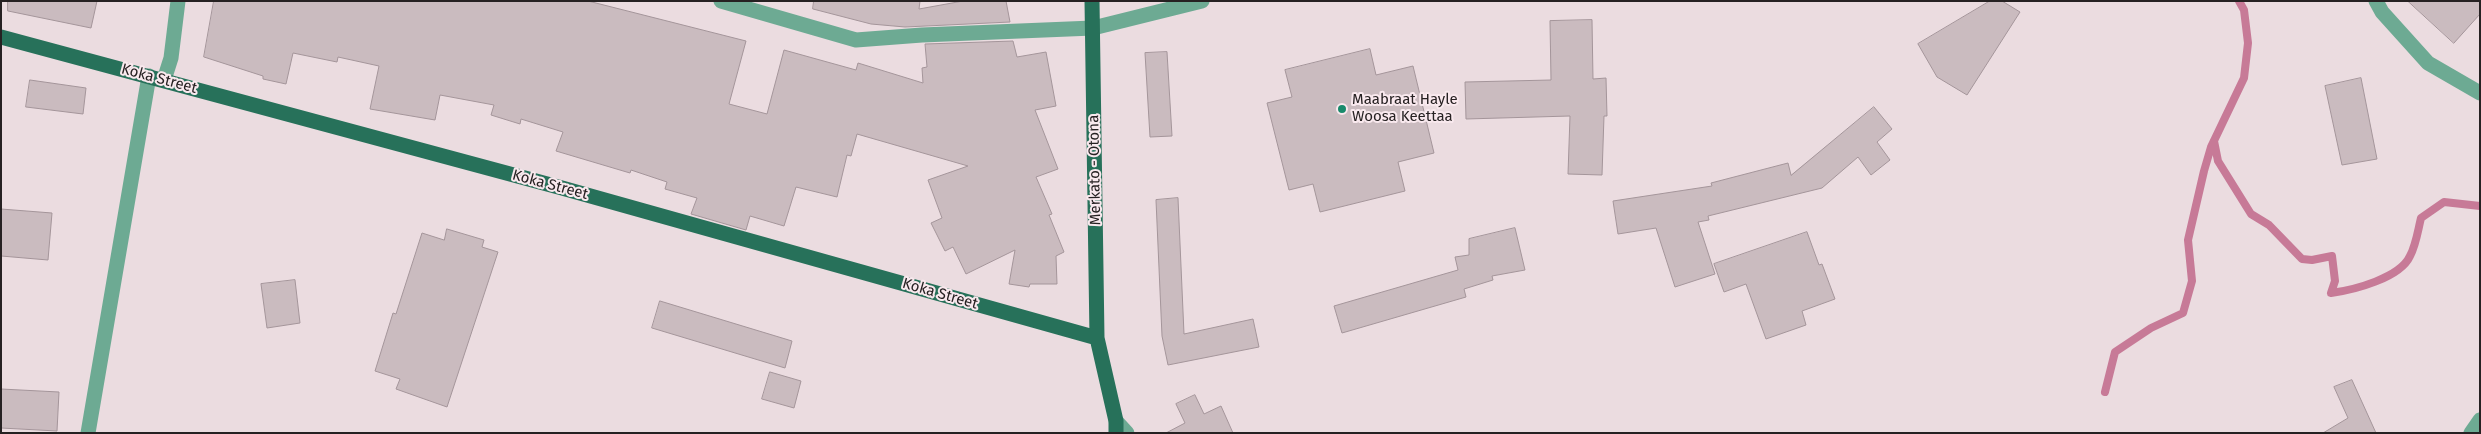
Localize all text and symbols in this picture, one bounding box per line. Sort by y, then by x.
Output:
street label: Koka Street [119,60,199,98]
place label: Maabraat Hayle Woosa Keettaa [1352,91,1458,126]
marker: Maabraat Hayle Woosa Keettaa [1336,103,1348,115]
street label: Merkato - Otona [1085,115,1105,225]
street label: Koka Street [510,166,590,204]
street label: Koka Street [900,275,980,313]

